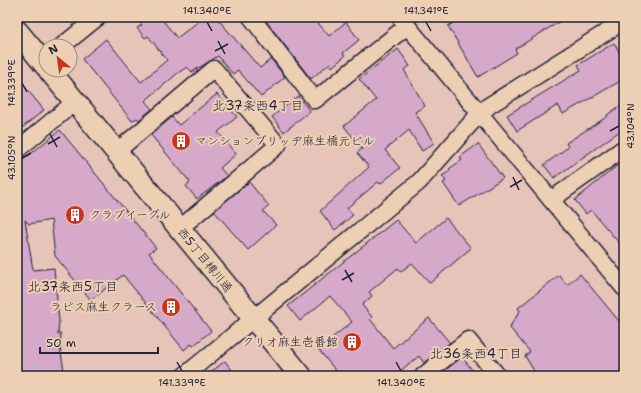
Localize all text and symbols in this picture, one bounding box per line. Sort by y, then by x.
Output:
text: 141.340°E [183,4,231,17]
text: 141.341°E [403,4,449,17]
north arrow [38,38,78,78]
text: N [46,41,61,58]
text: 141.339°E [5,59,18,107]
district label: 北37条西4丁目 [212,97,304,114]
text: 43.104°N [624,103,637,149]
building icon: マンションブリッヂ麻生橋元ビル [170,130,192,152]
place label: マンションブリッヂ麻生橋元ビル [195,133,374,149]
text: 43.105°N [5,136,18,180]
building icon: クラブイーグル [64,204,86,226]
place label: クラブイーグル [89,207,171,223]
street label: 西5丁目樽川通 [174,224,236,296]
district label: 北37条西5丁目 [28,278,118,295]
building icon: ラピス麻生クラース [160,296,182,318]
place label: ラピス麻生クラース [50,299,157,315]
scale bar [40,329,158,355]
building icon: クリオ麻生壱番館 [341,331,363,353]
place label: クリオ麻生壱番館 [242,334,338,350]
text: 50 m [46,335,76,351]
district label: 北36条西4丁目 [430,345,522,362]
text: 141.339°E [158,376,206,389]
text: 141.340°E [377,376,425,389]

